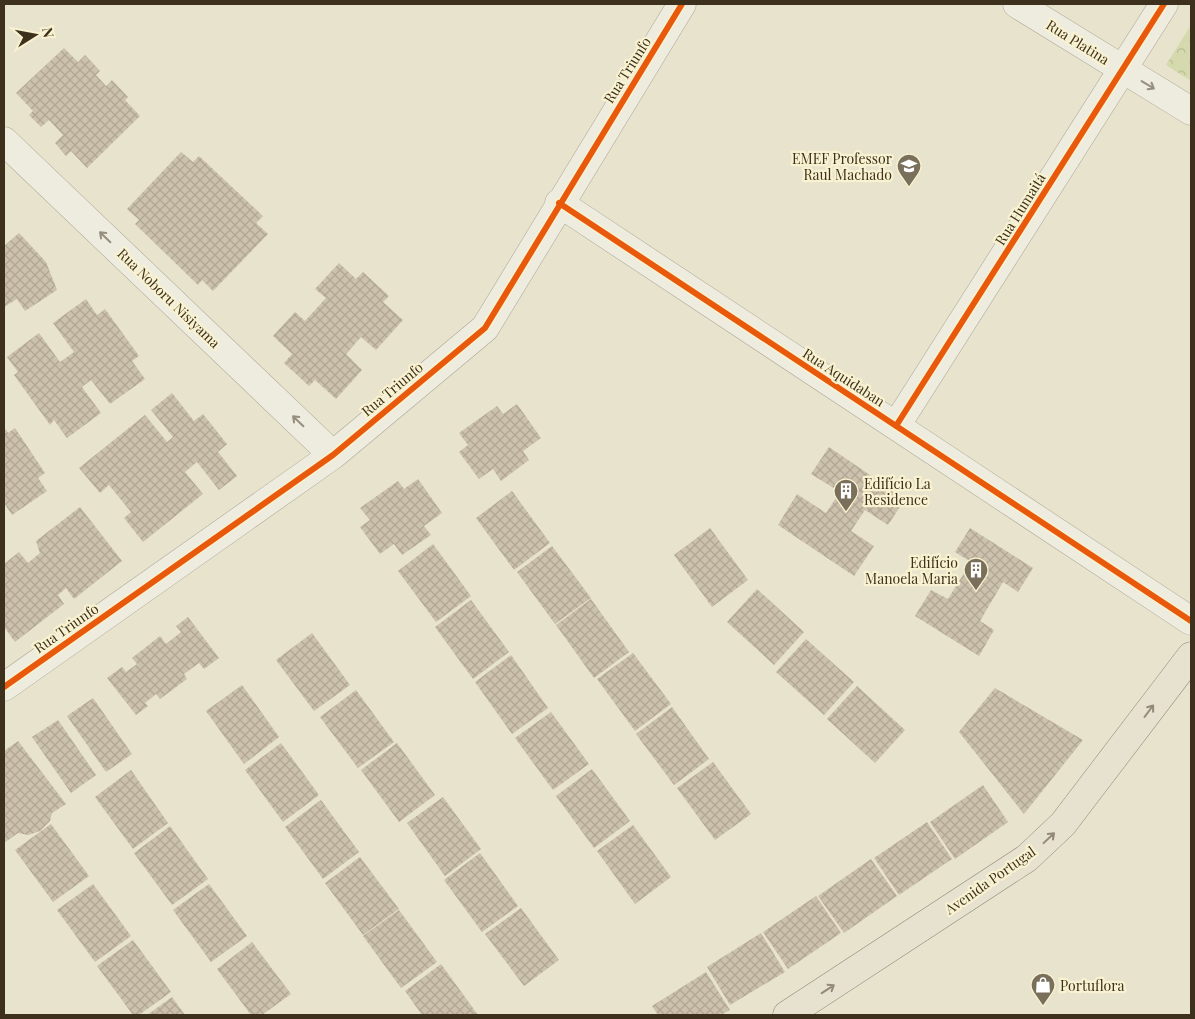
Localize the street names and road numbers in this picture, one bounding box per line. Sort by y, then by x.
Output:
street label: Rua Platina [1043,15,1113,69]
street label: Rua Triunfo [599,33,655,107]
street label: Rua Humaitá [990,169,1050,249]
street label: Rua Noboru Nisiyama [114,244,224,352]
street label: Rua Aquidaban [799,343,889,411]
street label: Rua Triunfo [357,357,427,420]
street label: Rua Triunfo [30,599,102,657]
street label: Avenida Portugal [940,842,1039,919]

